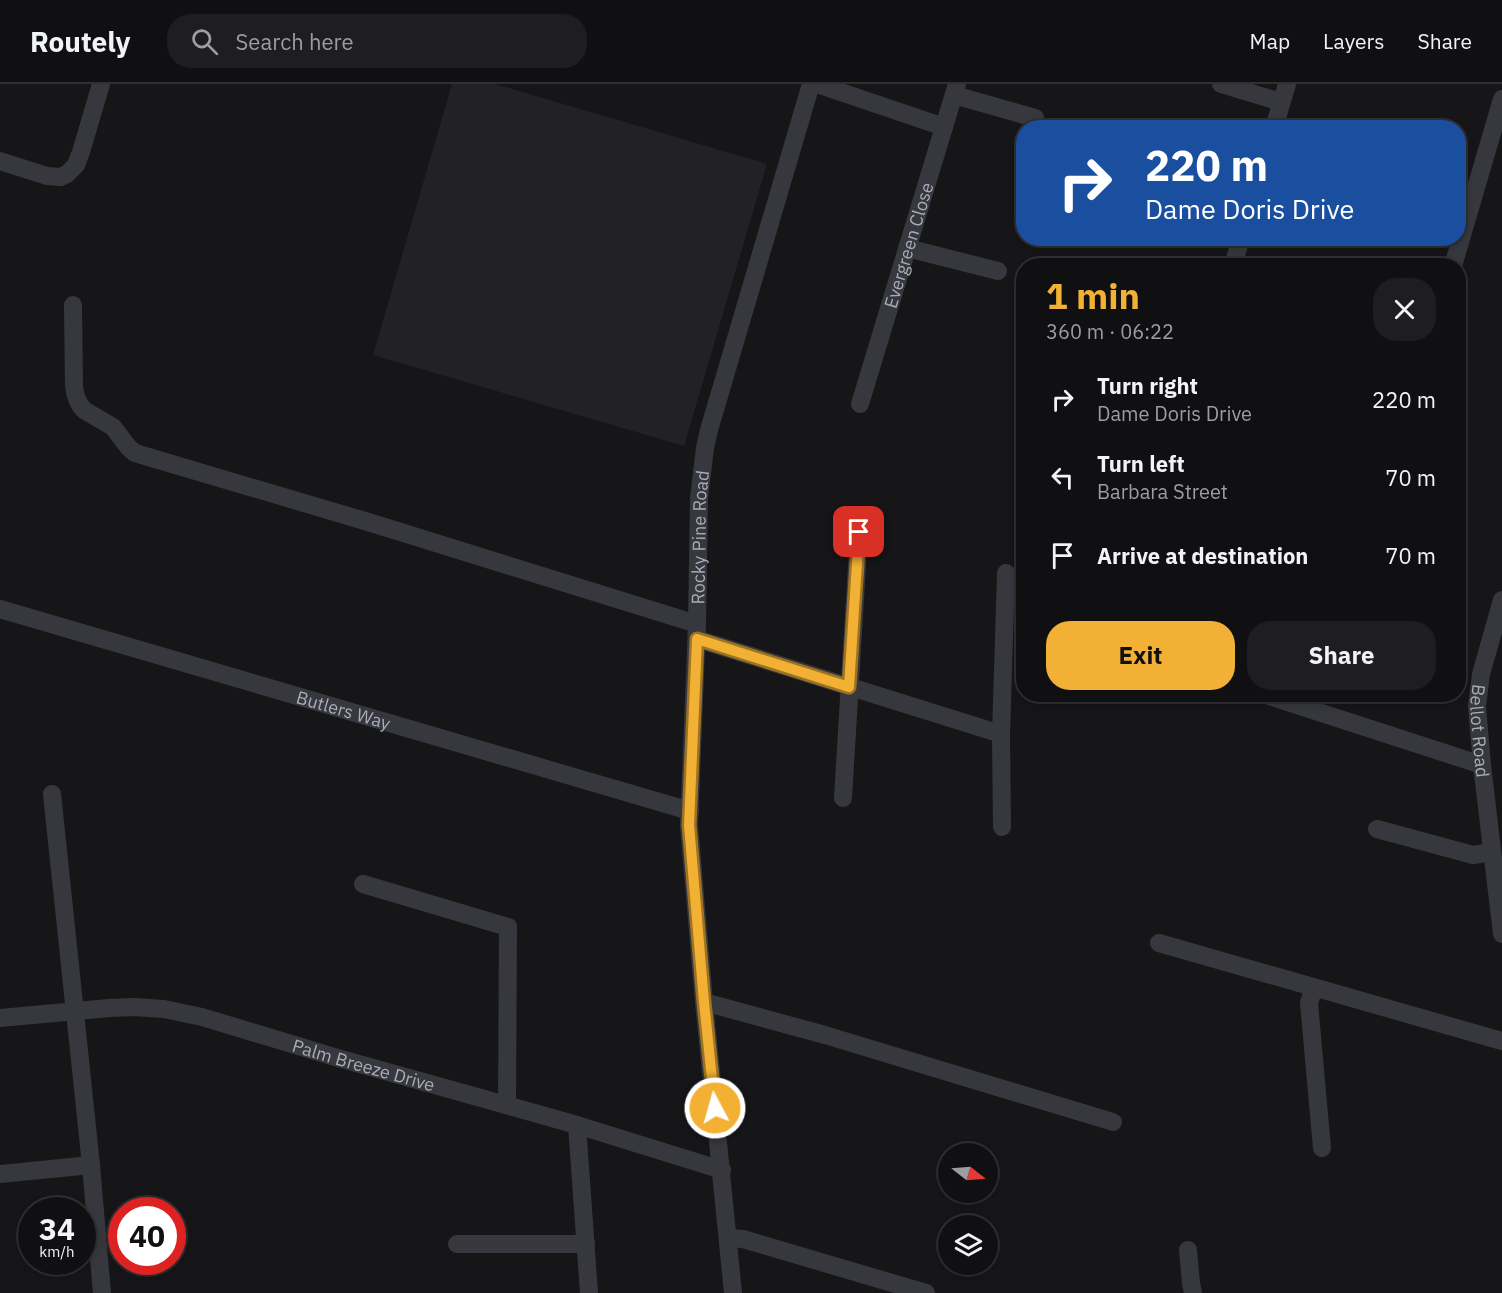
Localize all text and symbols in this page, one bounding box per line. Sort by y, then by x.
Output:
search box [167,14,587,68]
text: Routely [30,23,131,60]
icon: search [188,25,221,58]
text: Search here [236,27,354,56]
text: Map [1250,27,1290,55]
text: Layers [1323,27,1385,55]
text: Share [1418,27,1472,55]
text: 220 m [1145,138,1268,193]
icon: right [1046,144,1124,222]
street label: Evergreen Close [878,179,938,311]
text: Dame Doris Drive [1145,191,1354,226]
text: 1 min [1046,272,1140,319]
button: close [1373,278,1436,341]
text: 360 m · 06:22 [1046,318,1174,345]
text: Turn right [1097,371,1198,400]
icon: right [1046,383,1079,416]
text: 220 m [1372,385,1436,414]
text: Dame Doris Drive [1097,400,1252,427]
text: Turn left [1097,449,1185,478]
icon: left [1046,461,1079,494]
text: 70 m [1385,463,1436,492]
street label: Rocky Pine Road [686,469,714,605]
text: Barbara Street [1097,478,1228,505]
pin [833,506,884,557]
icon: arrive [842,515,875,548]
icon: arrive [1046,539,1079,572]
text: Arrive at destination [1097,541,1308,570]
text: 70 m [1385,541,1436,570]
button: Exit [1046,621,1235,690]
button: Share [1247,621,1436,690]
street label: Bellot Road [1466,683,1495,779]
street label: Butlers Way [294,685,393,734]
street label: Palm Breeze Drive [290,1033,438,1096]
position arrow [683,1076,747,1140]
north arrow [938,1143,998,1203]
map controls [938,1143,998,1275]
speed limit sign: 40 [108,1197,186,1275]
text: 34 [39,1209,75,1248]
button: layers [938,1215,998,1275]
text: km/h [39,1242,75,1261]

